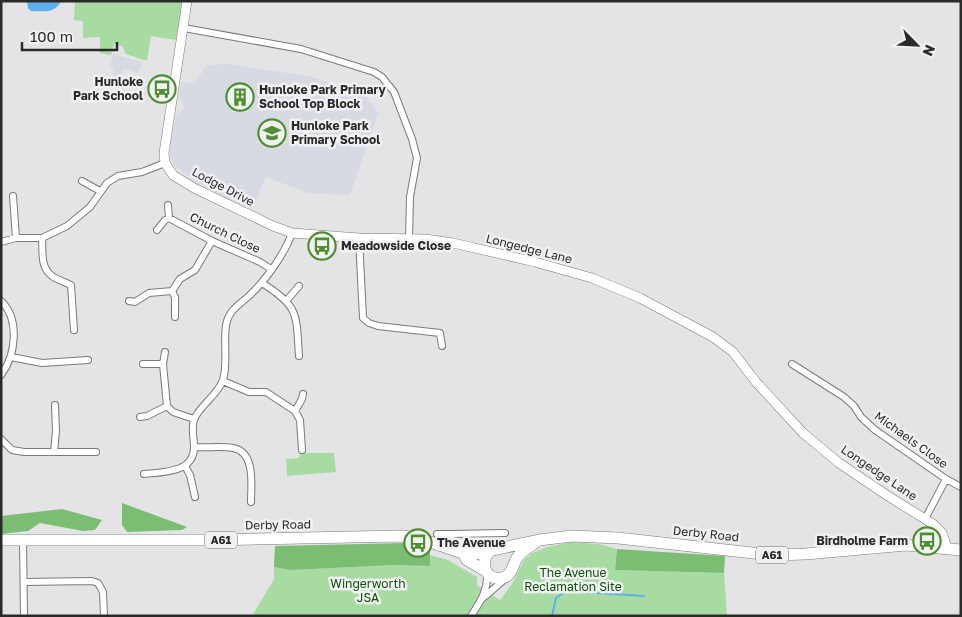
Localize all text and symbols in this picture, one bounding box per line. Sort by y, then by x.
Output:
scale bar [22,20,118,52]
north arrow [892,20,942,70]
text: 100 m [30,27,73,45]
text: N [919,42,939,59]
place label: Hunloke Park School [73,74,143,103]
bus stop icon: Hunloke Park School [147,74,177,104]
building icon: Hunloke Park Primary School Top Block [225,82,255,112]
place label: Hunloke Park Primary School Top Block [259,82,386,111]
school or university icon: Hunloke Park Primary School [257,118,287,148]
place label: Hunloke Park Primary School [291,118,380,147]
street label: Lodge Drive [190,164,257,209]
street label: Church Close [187,209,263,256]
bus stop icon: Meadowside Close [307,231,337,261]
street label: Longedge Lane [484,231,574,266]
place label: Meadowside Close [341,238,451,253]
street label: Michaels Close [872,408,951,471]
street label: Longedge Lane [838,442,920,504]
street label: Derby Road [245,516,311,533]
street label: Derby Road [672,523,740,544]
bus stop icon: Birdholme Farm [912,526,942,556]
bus stop icon: The Avenue [403,528,433,558]
road number: A61 [205,532,237,548]
place label: Birdholme Farm [816,533,908,548]
place label: The Avenue [437,535,506,550]
road number: A61 [756,546,788,564]
park label: The Avenue Reclamation Site [524,565,622,594]
park label: Wingerworth JSA [330,576,406,605]

